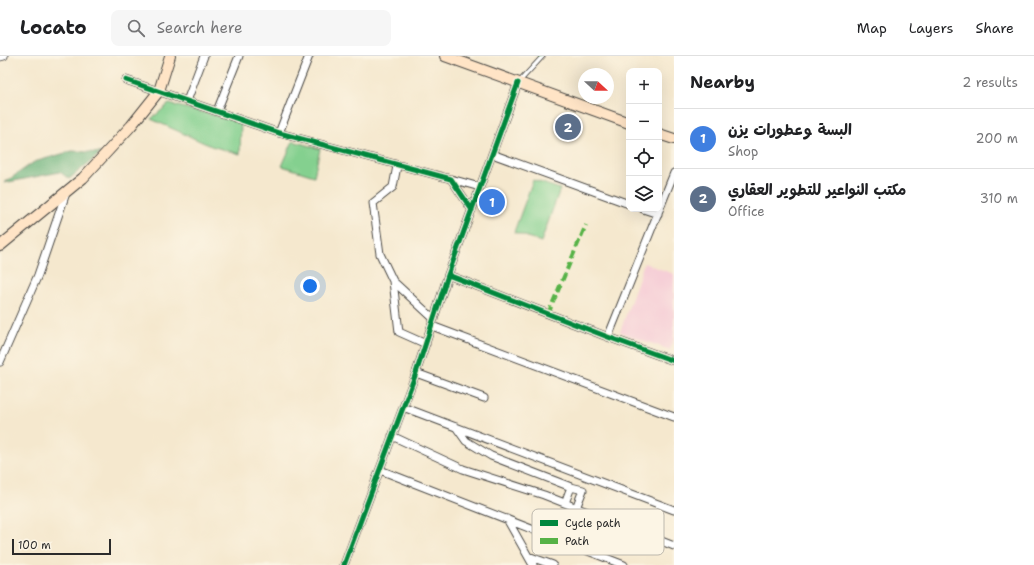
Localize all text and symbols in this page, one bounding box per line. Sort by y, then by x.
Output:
search box [111,10,391,46]
text: Locato [20,15,87,40]
icon: search [125,17,147,39]
text: Search here [157,18,242,38]
text: Map [857,19,887,37]
text: Layers [909,19,953,37]
text: Share [975,19,1014,37]
north arrow [578,68,614,104]
map controls [626,68,662,212]
button: + [626,68,662,104]
text: Nearby [690,71,755,93]
text: 2 results [962,74,1018,91]
button: − [626,104,662,140]
pin: 2 [555,112,581,142]
text: البسة وعطورات يزن [728,120,852,140]
text: 1 [700,130,706,147]
text: 200 m [976,130,1018,147]
button: locate [626,140,662,176]
text: Shop [728,143,758,160]
button: layers [626,176,662,212]
text: مكتب النواعير للتطوير العقاري [728,180,906,200]
pin: 1 [479,187,505,217]
text: 2 [698,190,708,207]
text: 310 m [980,190,1018,207]
text: Office [728,203,765,220]
your location [300,276,320,296]
legend [532,509,664,555]
text: Cycle path [565,516,621,531]
text: Path [565,534,589,549]
scale bar [12,537,111,556]
text: 100 m [18,538,51,553]

